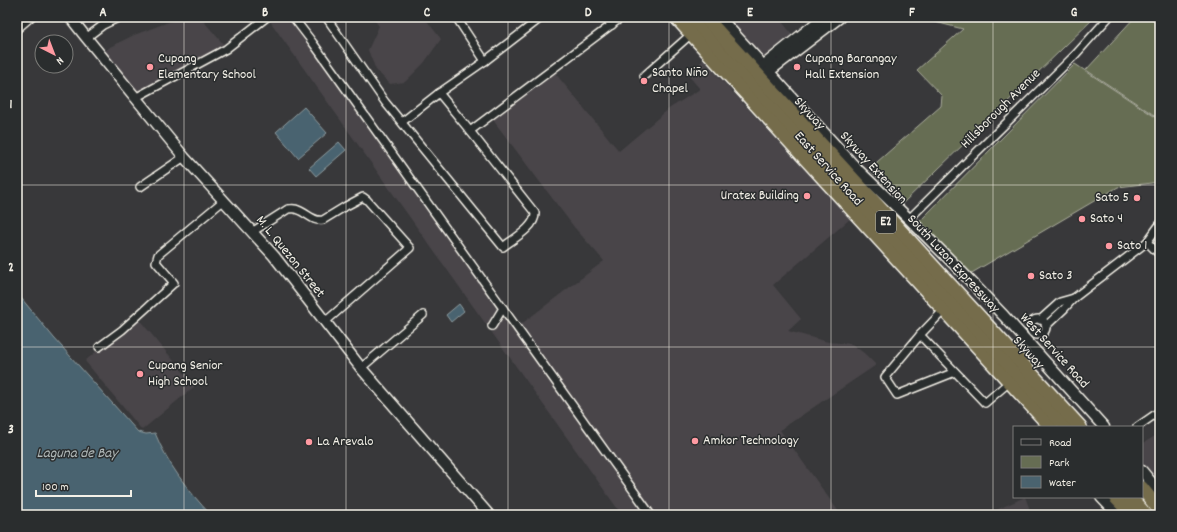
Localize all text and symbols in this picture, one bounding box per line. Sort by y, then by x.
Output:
text: A [99,4,107,23]
text: B [262,4,268,23]
text: C [424,4,431,23]
text: D [585,4,592,23]
text: E [747,4,754,23]
text: F [909,4,915,23]
text: G [1071,4,1078,23]
north arrow [34,34,74,74]
place label: Cupang Elementary School [158,49,257,85]
place label: Cupang Barangay Hall Extension [805,49,897,85]
text: N [52,52,67,68]
marker: Cupang Elementary School [145,62,155,72]
marker: Cupang Barangay Hall Extension [792,62,802,72]
place label: Santo Niño Chapel [652,63,708,99]
street label: Hillsborough Avenue [956,64,1046,154]
marker: Santo Niño Chapel [639,76,649,86]
street label: Skyway [789,93,830,135]
text: 1 [10,96,13,115]
street label: East Service Road [789,127,867,211]
street label: Skyway Extension [835,127,911,209]
place label: Uratex Building [720,186,799,206]
place label: Sato 5 [1095,188,1129,208]
marker: Uratex Building [802,191,812,201]
marker: Sato 5 [1132,193,1142,203]
place label: Sato 4 [1090,209,1123,229]
street label: South Luzon Expressway [902,210,1004,318]
road number: E2 [876,211,896,233]
street label: M. L. Quezon Street [251,212,329,302]
marker: Sato 4 [1077,214,1087,224]
place label: Sato 1 [1117,236,1147,256]
marker: Sato 1 [1104,241,1114,251]
text: 2 [8,259,14,278]
place label: Sato 3 [1039,266,1073,286]
marker: Sato 3 [1026,271,1036,281]
street label: West Service Road [1015,309,1093,393]
street label: Skyway [1008,332,1049,374]
place label: Cupang Senior High School [148,356,223,392]
marker: Cupang Senior High School [135,369,145,379]
text: 3 [8,421,14,440]
legend [1013,426,1143,498]
place label: Amkor Technology [703,431,799,451]
place label: La Arevalo [317,432,373,452]
text: Road [1049,435,1071,452]
marker: Amkor Technology [690,436,700,446]
marker: La Arevalo [304,437,314,447]
water label: Laguna de Bay [37,443,119,465]
text: Park [1049,455,1070,472]
scale bar [36,472,131,498]
text: Water [1049,475,1076,492]
text: 100 m [42,479,69,496]

